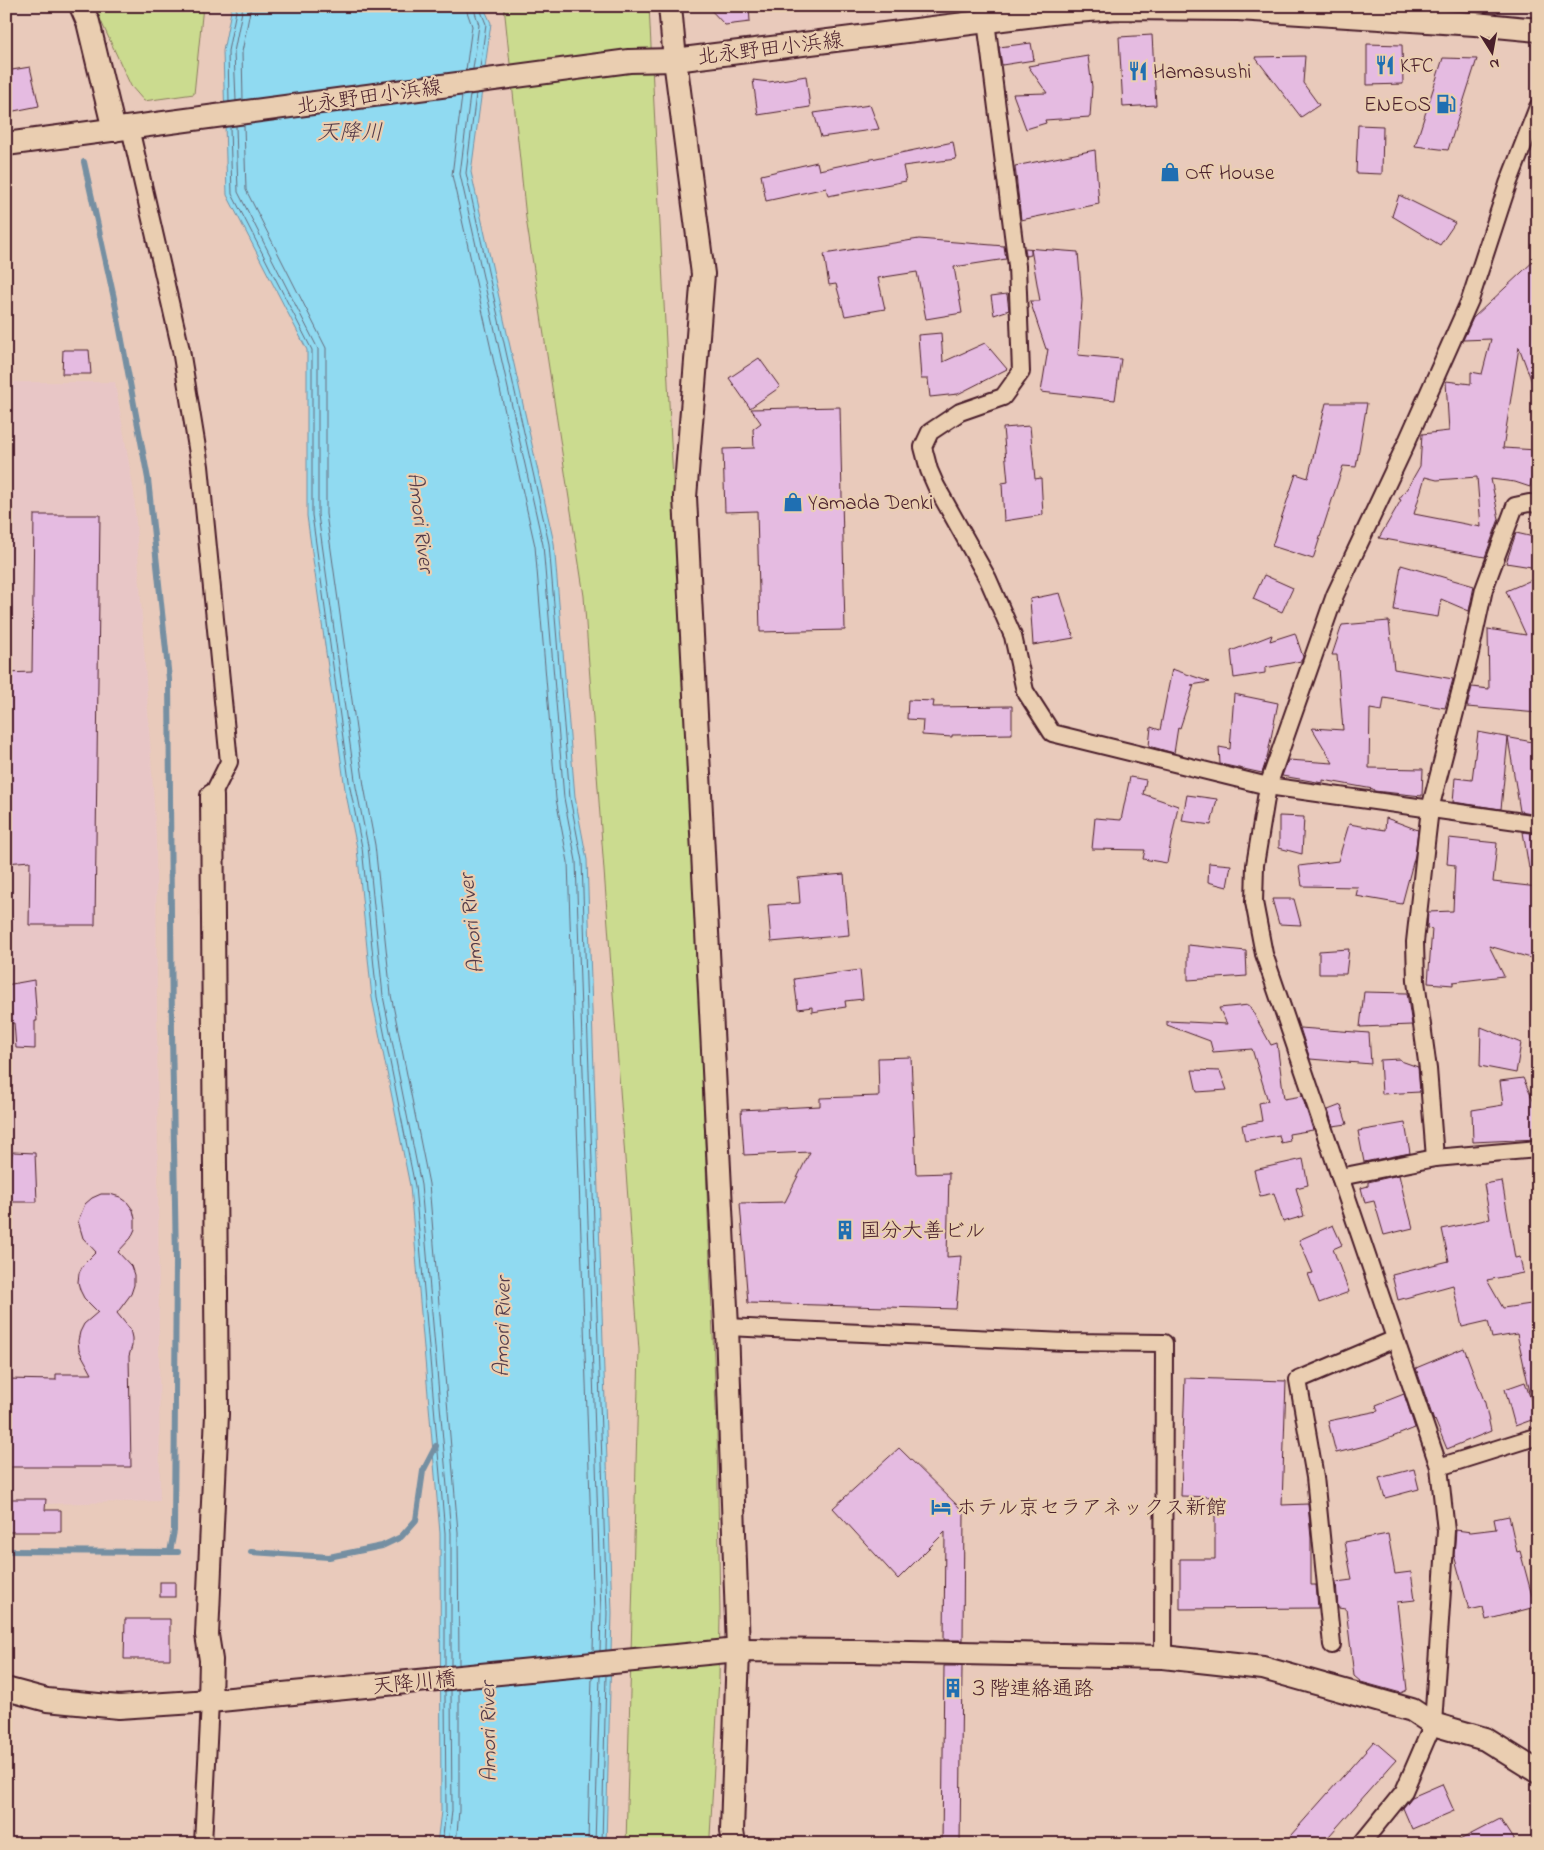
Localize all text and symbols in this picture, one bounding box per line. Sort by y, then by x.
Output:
street label: 北永野田小浜線 [695,26,845,74]
north arrow [1466,28,1516,78]
place label: KFC [1400,52,1434,82]
text: N [1488,52,1501,74]
restaurant icon: KFC [1374,54,1396,76]
place label: Hamasushi [1153,58,1251,88]
restaurant icon: Hamasushi [1127,60,1149,82]
street label: 北永野田小浜線 [294,73,444,123]
place label: ENEOS [1364,91,1431,121]
fuel station icon: ENEOS [1435,93,1457,115]
water label: 天降川 [317,118,383,150]
place label: Off House [1185,159,1275,189]
shop icon: Off House [1159,161,1181,183]
water label: Amori River [397,471,441,577]
place label: Yamada Denki [808,489,933,519]
shop icon: Yamada Denki [782,491,804,513]
water label: Amori River [451,869,494,975]
place label: 国分大善ビル [860,1217,986,1247]
building icon: 国分大善ビル [834,1219,856,1241]
water label: Amori River [487,1273,521,1377]
place label: ホテル京セラアネックス新館 [956,1494,1227,1524]
hotel icon: ホテル京セラアネックス新館 [930,1496,952,1518]
street label: 天降川橋 [371,1665,458,1703]
place label: ３階連絡通路 [968,1675,1094,1705]
building icon: ３階連絡通路 [942,1677,964,1699]
water label: Amori River [473,1678,507,1782]

